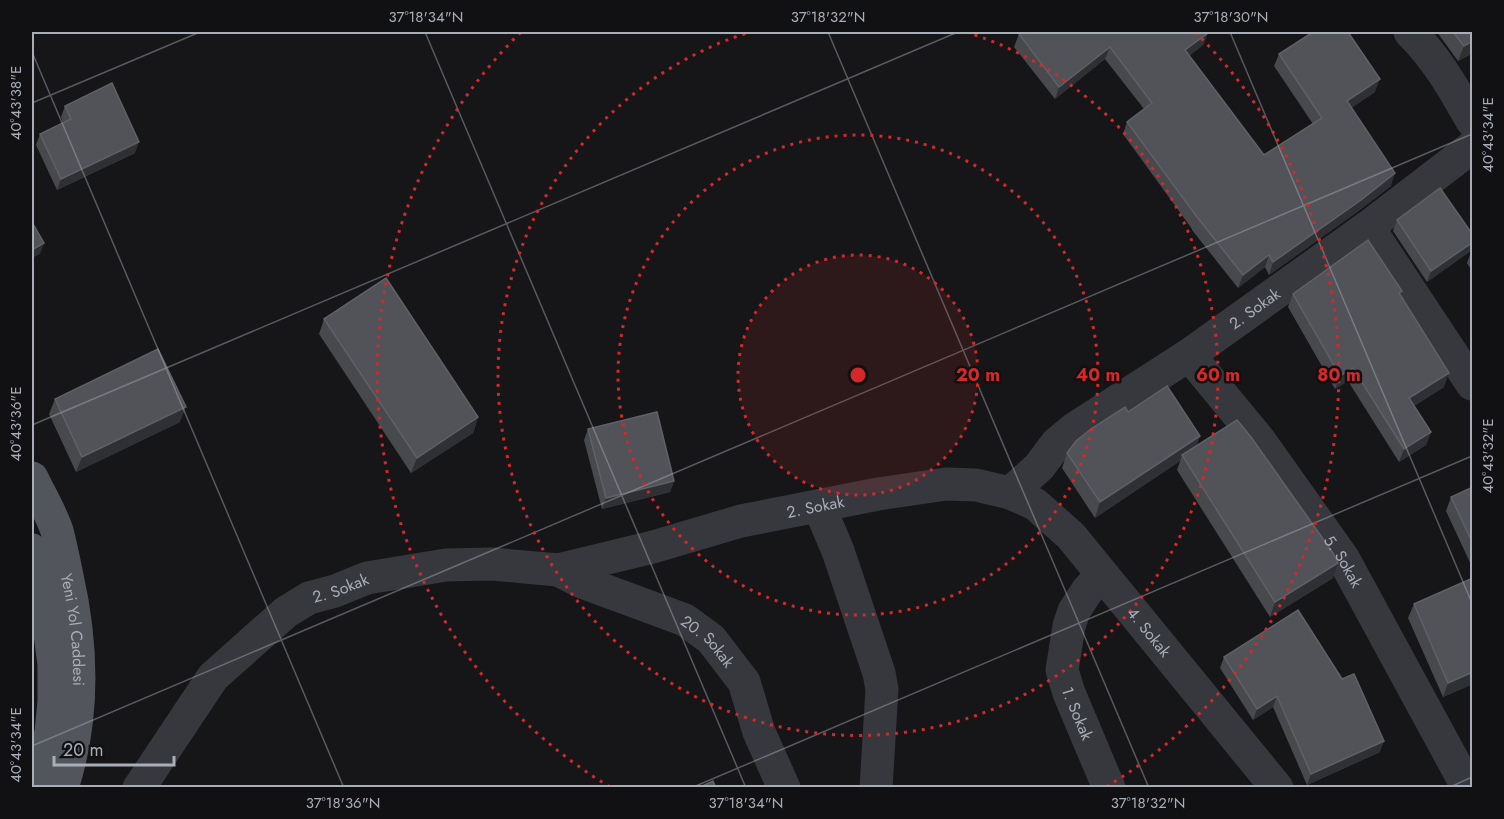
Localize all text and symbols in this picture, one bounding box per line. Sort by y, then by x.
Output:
text: 37°18'34"N [389,6,463,28]
text: 37°18'32"N [791,6,865,28]
text: 37°18'30"N [1193,6,1269,28]
text: 40°43'38"E [5,66,27,140]
text: 40°43'34"E [1477,97,1499,173]
street label: 2. Sokak [1224,282,1286,335]
text: 20 m [956,362,1000,388]
text: 40 m [1076,362,1120,388]
text: 60 m [1196,362,1240,388]
text: 80 m [1317,362,1361,388]
centre of rings [848,365,868,385]
text: 40°43'36"E [5,386,27,462]
text: 40°43'32"E [1477,418,1499,494]
street label: 2. Sokak [785,490,847,524]
street label: 5. Sokak [1318,530,1368,593]
street label: 2. Sokak [310,567,373,609]
street label: Yeni Yol Caddesi [55,571,90,686]
street label: 4. Sokak [1122,602,1177,663]
street label: 20. Sokak [676,610,740,673]
street label: 1. Sokak [1056,684,1099,745]
text: 40°43'34"E [5,707,27,783]
scale bar [54,729,174,767]
text: 20 m [63,737,103,763]
text: 37°18'36"N [306,792,380,814]
text: 37°18'34"N [709,792,783,814]
text: 37°18'32"N [1111,792,1185,814]

